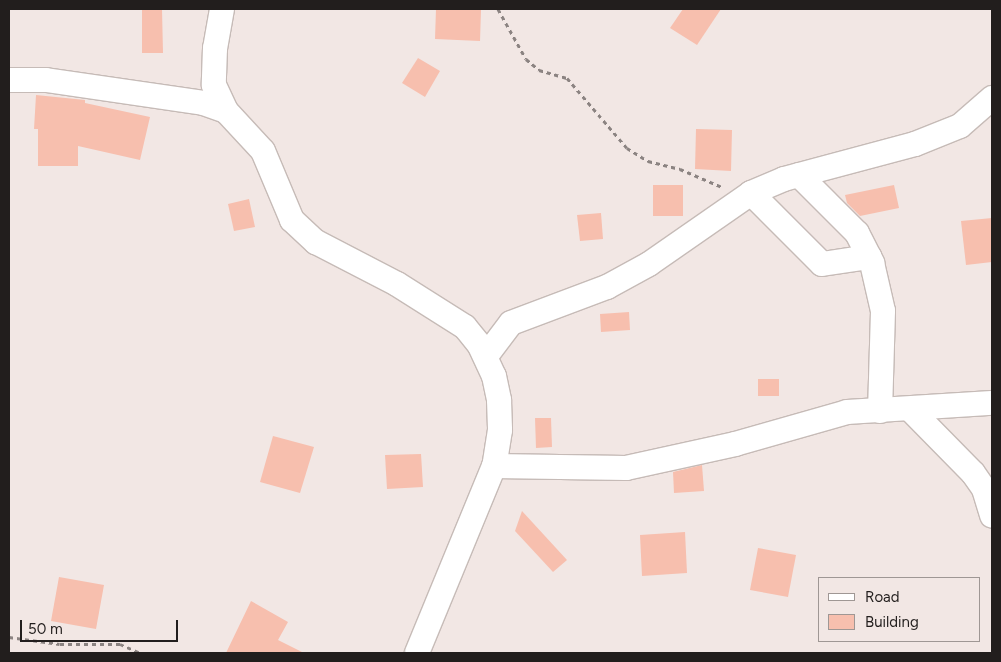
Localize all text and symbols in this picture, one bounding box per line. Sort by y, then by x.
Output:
legend [818,577,981,642]
text: Road [865,588,900,606]
scale bar [22,610,180,642]
text: Building [865,613,919,631]
text: 50 m [28,620,63,638]

